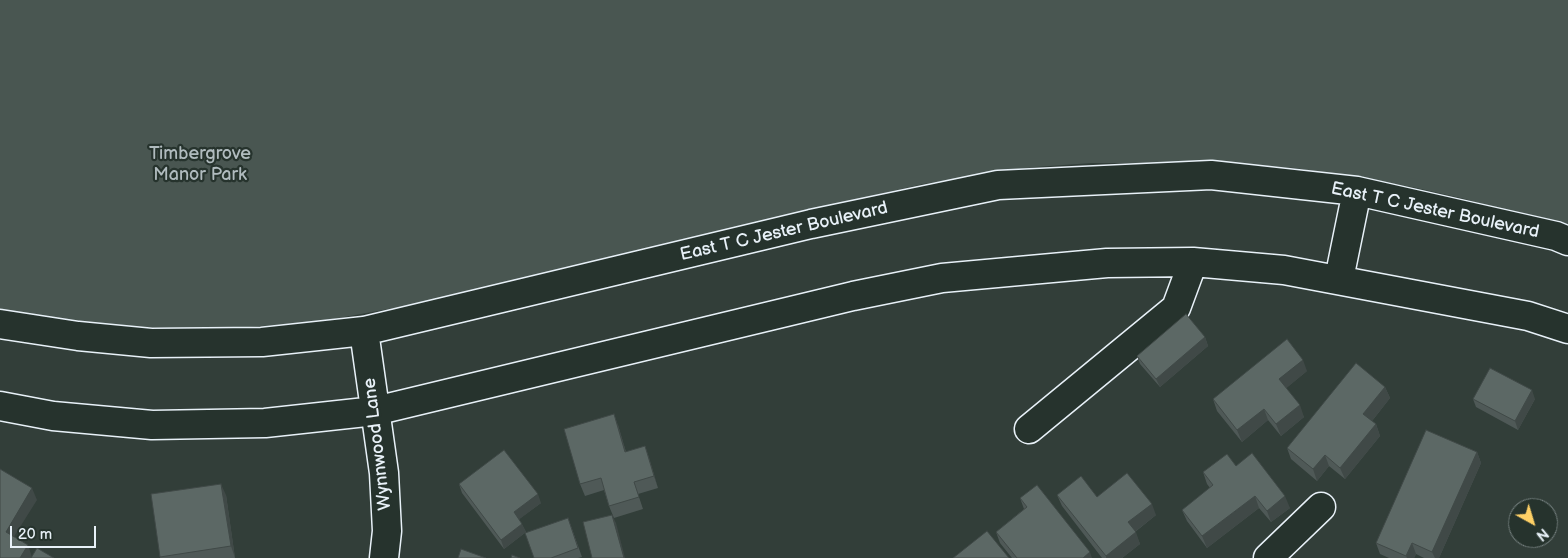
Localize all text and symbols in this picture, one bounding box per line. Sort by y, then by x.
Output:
park label: Timbergrove Manor Park [149,143,251,186]
street label: East T C Jester Boulevard [1329,178,1541,244]
street label: East T C Jester Boulevard [678,198,890,266]
street label: Wynnwood Lane [359,377,397,511]
north arrow [1508,498,1558,548]
scale bar [12,516,99,548]
text: N [1533,524,1552,544]
text: 20 m [18,525,52,544]

